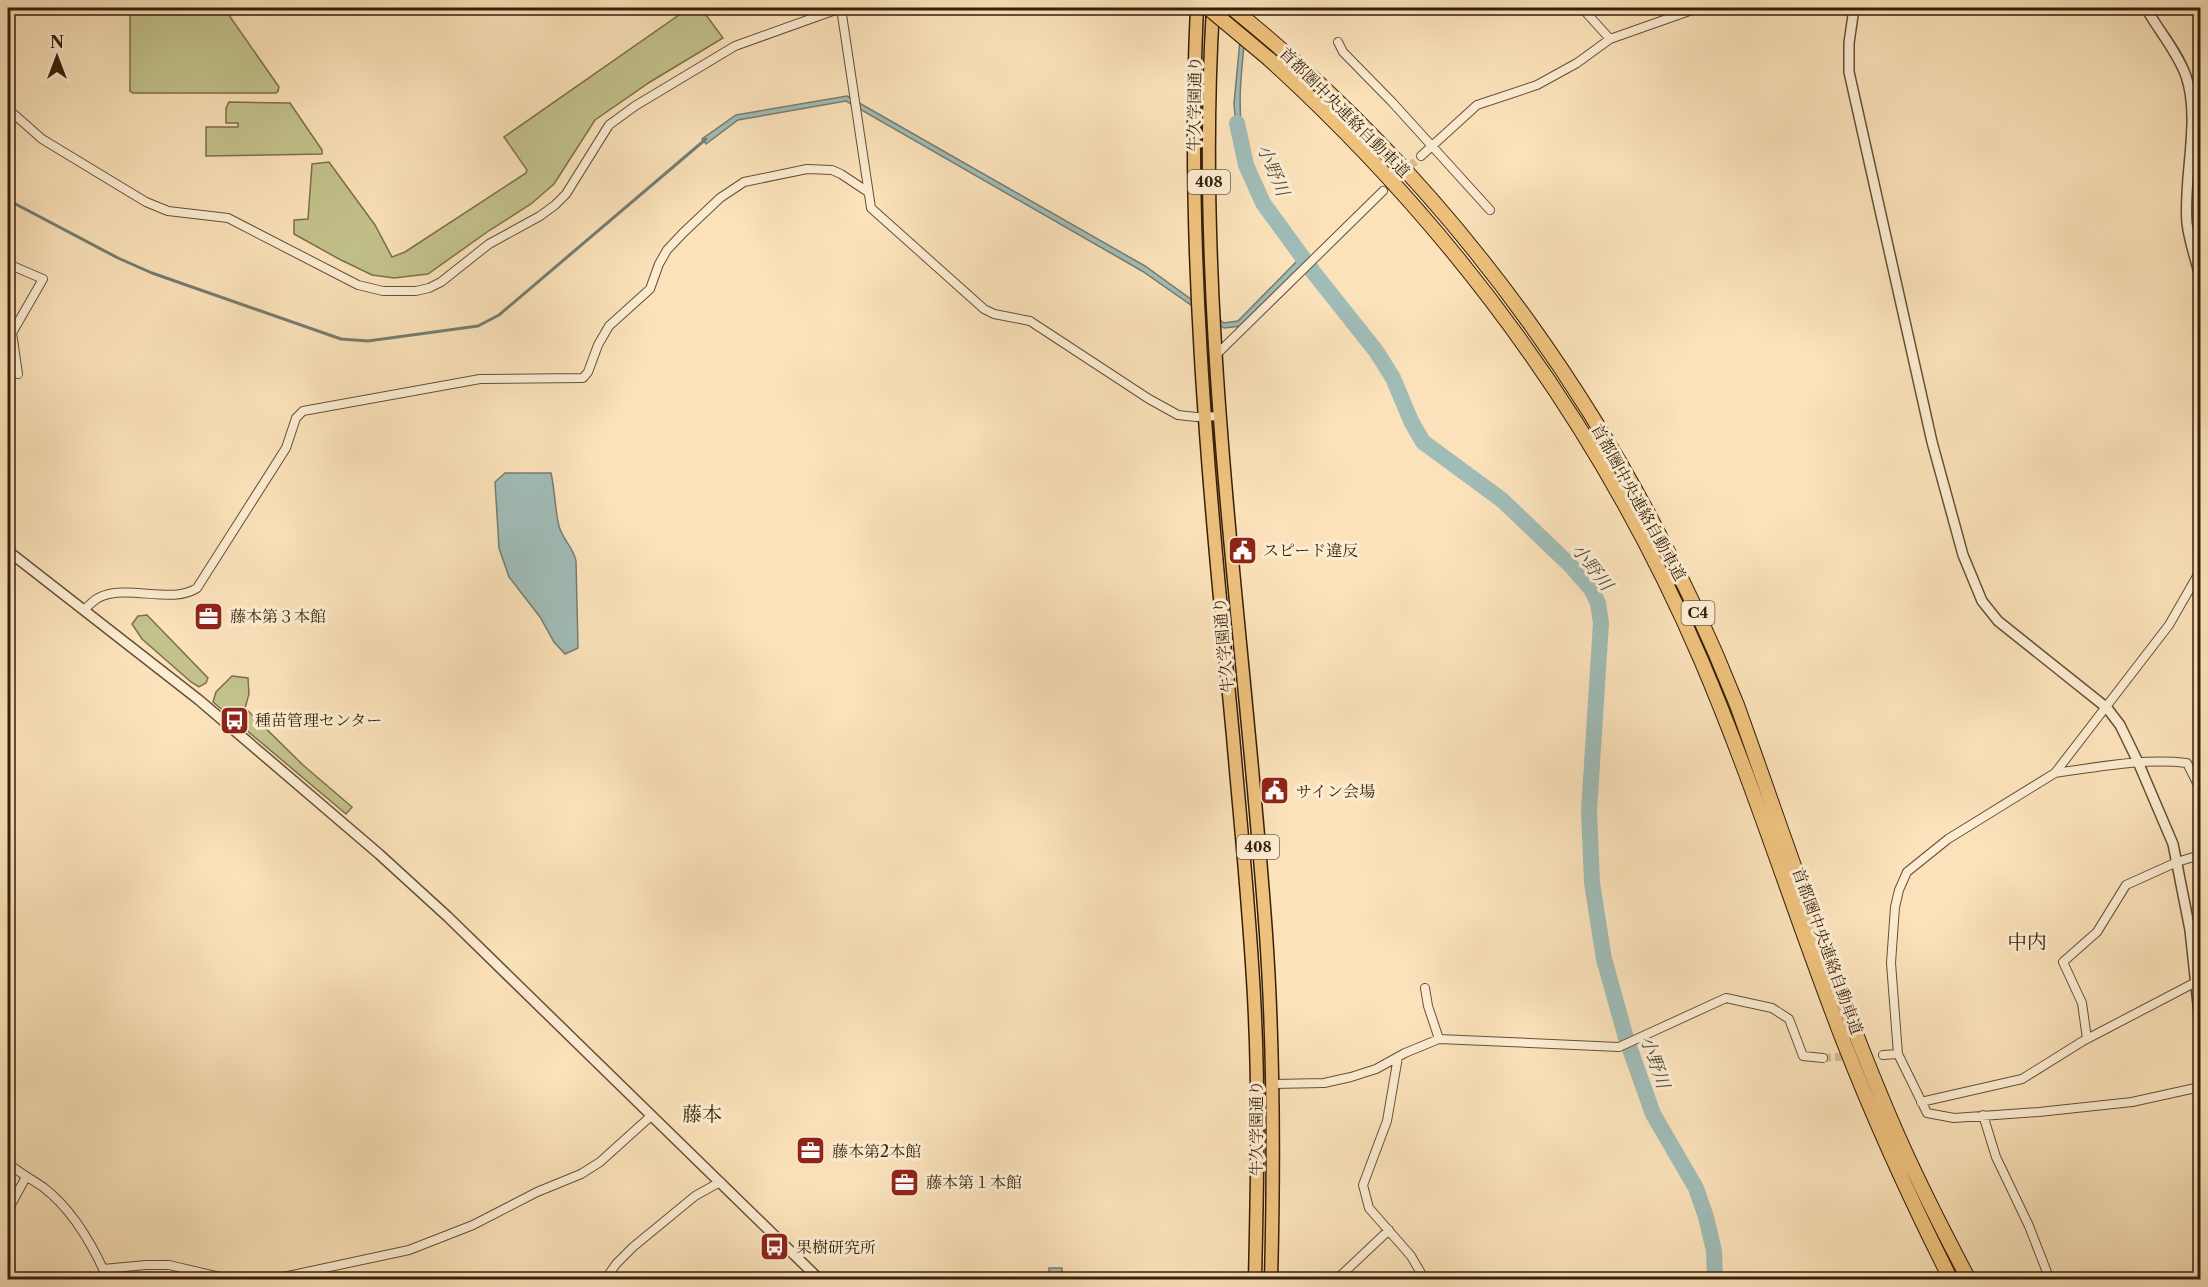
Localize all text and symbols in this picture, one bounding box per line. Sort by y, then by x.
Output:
north arrow [27,27,87,87]
text: N [50,32,64,52]
street label: 首都圏中央連絡自動車道 [1276,43,1414,181]
street label: 牛久学園通り [1183,56,1205,152]
water label: 小野川 [1252,141,1294,201]
road number: 408 [1188,170,1230,194]
street label: 首都圏中央連絡自動車道 [1588,420,1690,584]
public building icon: スピード違反 [1226,534,1258,566]
water label: 小野川 [1567,539,1619,597]
place label: スピード違反 [1263,540,1358,560]
street label: 牛久学園通り [1209,596,1237,694]
office icon: 藤本第３本館 [193,600,225,632]
road number: C4 [1682,601,1714,625]
place label: 藤本第３本館 [230,606,326,626]
bus stop icon: 種苗管理センター [218,704,250,736]
place label: 種苗管理センター [255,710,382,730]
public building icon: サイン会場 [1259,775,1291,807]
place label: サイン会場 [1296,781,1375,801]
road number: 408 [1237,835,1279,859]
street label: 首都圏中央連絡自動車道 [1789,865,1867,1037]
district label: 中内 [2007,930,2047,954]
water label: 小野川 [1636,1033,1675,1093]
street label: 牛久学園通り [1246,1080,1266,1176]
district label: 藤本 [682,1102,722,1126]
office icon: 藤本第2本館 [795,1135,827,1167]
place label: 藤本第2本館 [832,1141,921,1161]
office icon: 藤本第１本館 [889,1166,921,1198]
place label: 藤本第１本館 [926,1172,1022,1192]
bus stop icon: 果樹研究所 [759,1231,791,1263]
place label: 果樹研究所 [796,1237,876,1257]

